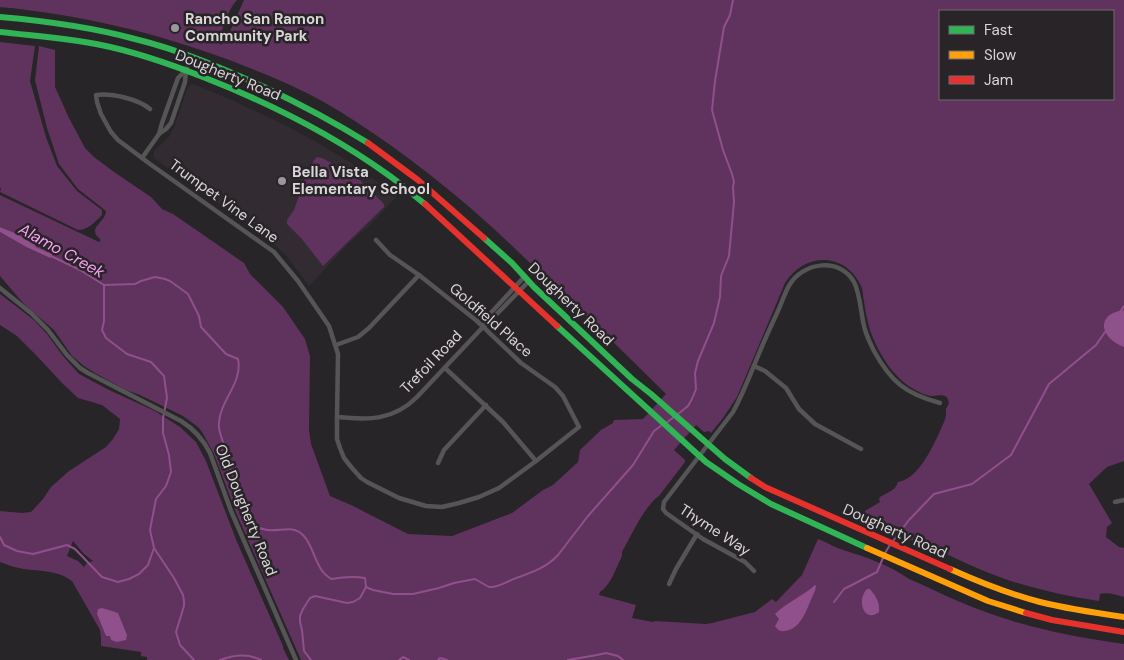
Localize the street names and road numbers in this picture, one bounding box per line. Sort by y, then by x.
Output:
street label: Dougherty Road [172,45,284,105]
street label: Trumpet Vine Lane [165,155,283,247]
street label: Dougherty Road [524,258,618,350]
street label: Goldfield Place [445,278,537,362]
street label: Trefoil Road [396,326,466,398]
street label: Old Dougherty Road [210,441,282,579]
street label: Dougherty Road [840,499,950,563]
street label: Thyme Way [676,500,755,561]

